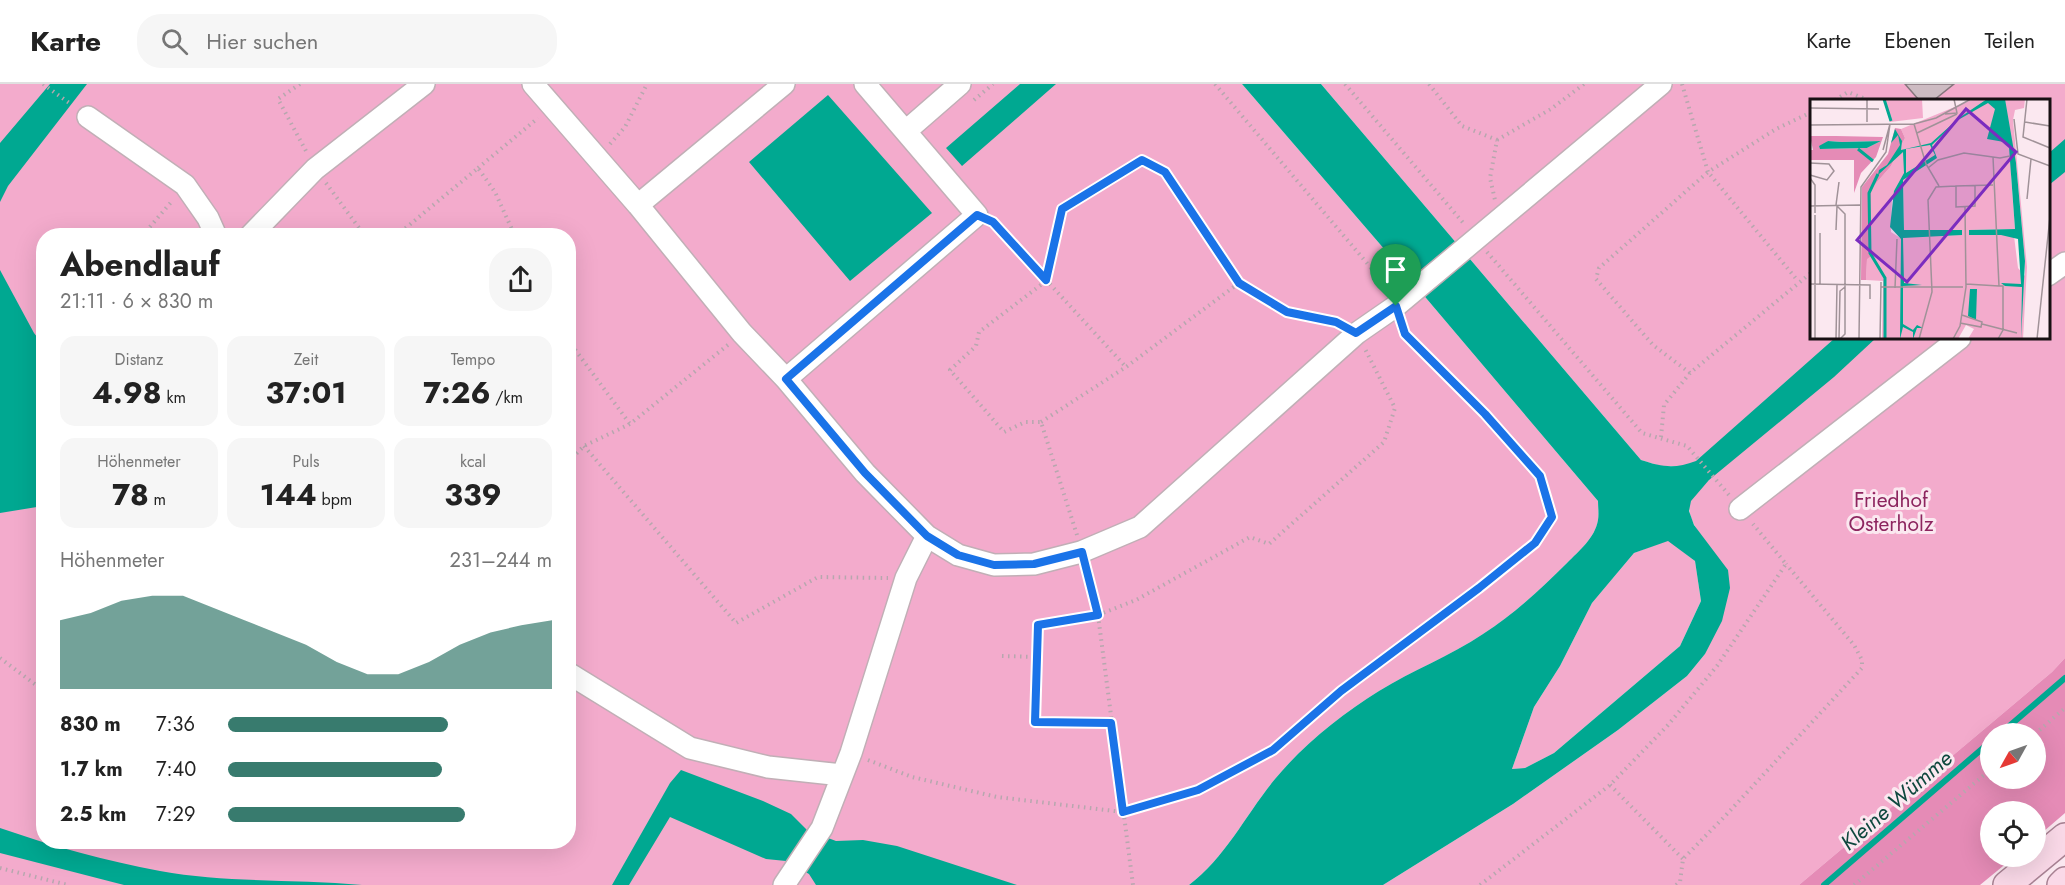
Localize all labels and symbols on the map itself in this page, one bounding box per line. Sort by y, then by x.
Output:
inset map [1810,99,2050,339]
pin [1370,244,1421,306]
park label: Friedhof Osterholz [1848,485,1934,539]
north arrow [1980,723,2046,789]
water label: Kleine Wümme [1833,742,1959,858]

